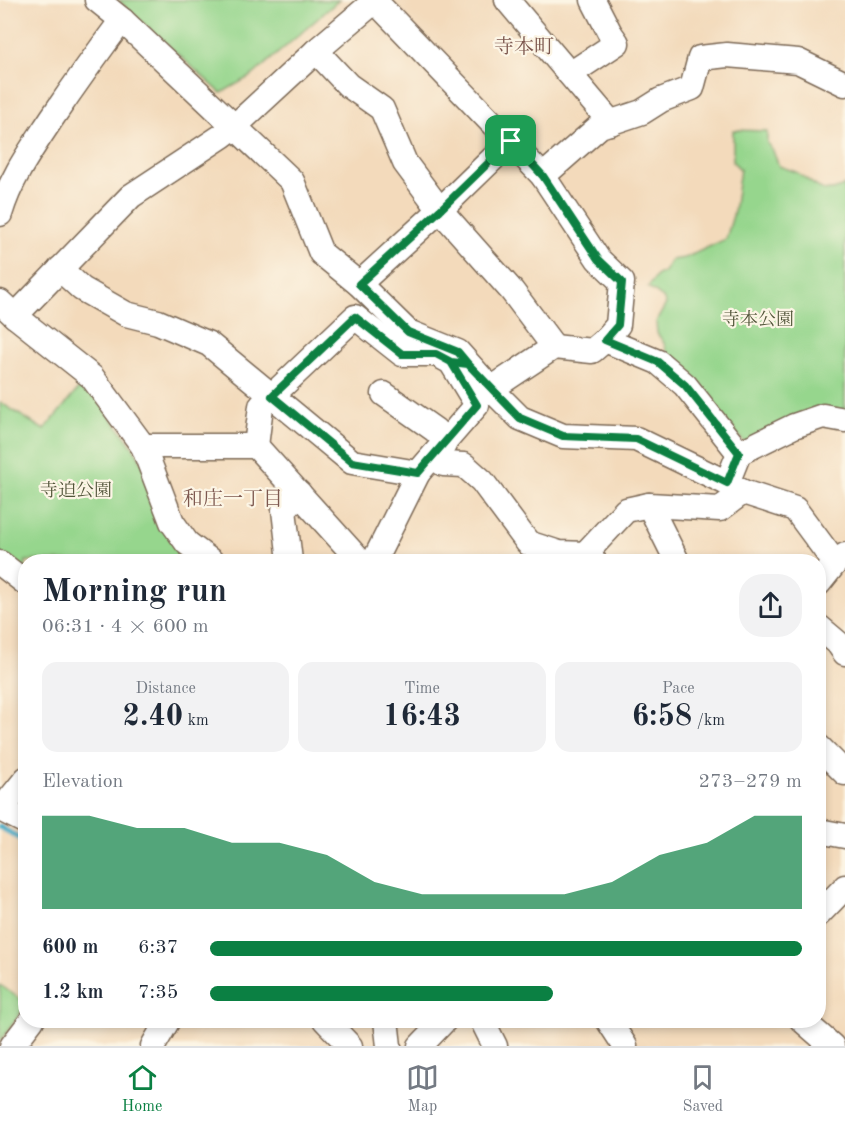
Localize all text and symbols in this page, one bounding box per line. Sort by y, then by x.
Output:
district label: 寺本町 [494,36,554,58]
pin [485,115,536,166]
icon: arrive [494,124,527,157]
park label: 寺本公園 [722,309,794,329]
park label: 寺迫公園 [40,480,112,500]
district label: 和庄一丁目 [183,488,283,510]
button: share [739,574,802,637]
text: Morning run [42,576,227,609]
text: 06:31 · 4 × 600 m [42,617,209,637]
text: Distance [136,681,196,697]
text: Time [404,681,440,697]
text: Pace [662,681,695,697]
text: 2.40 [123,702,183,732]
text: 16:43 [383,702,461,732]
text: 6:58 [632,702,692,732]
text: km [183,713,209,729]
text: /km [692,713,725,729]
text: Elevation [42,772,123,792]
text: 273–279 m [699,772,802,792]
text: 600 m [42,938,98,958]
text: 6:37 [138,938,178,958]
text: 1.2 km [42,983,104,1003]
text: 7:35 [138,983,178,1003]
tab: Home [122,1061,162,1117]
tab: Map [406,1061,439,1117]
tab: Saved [682,1061,723,1117]

